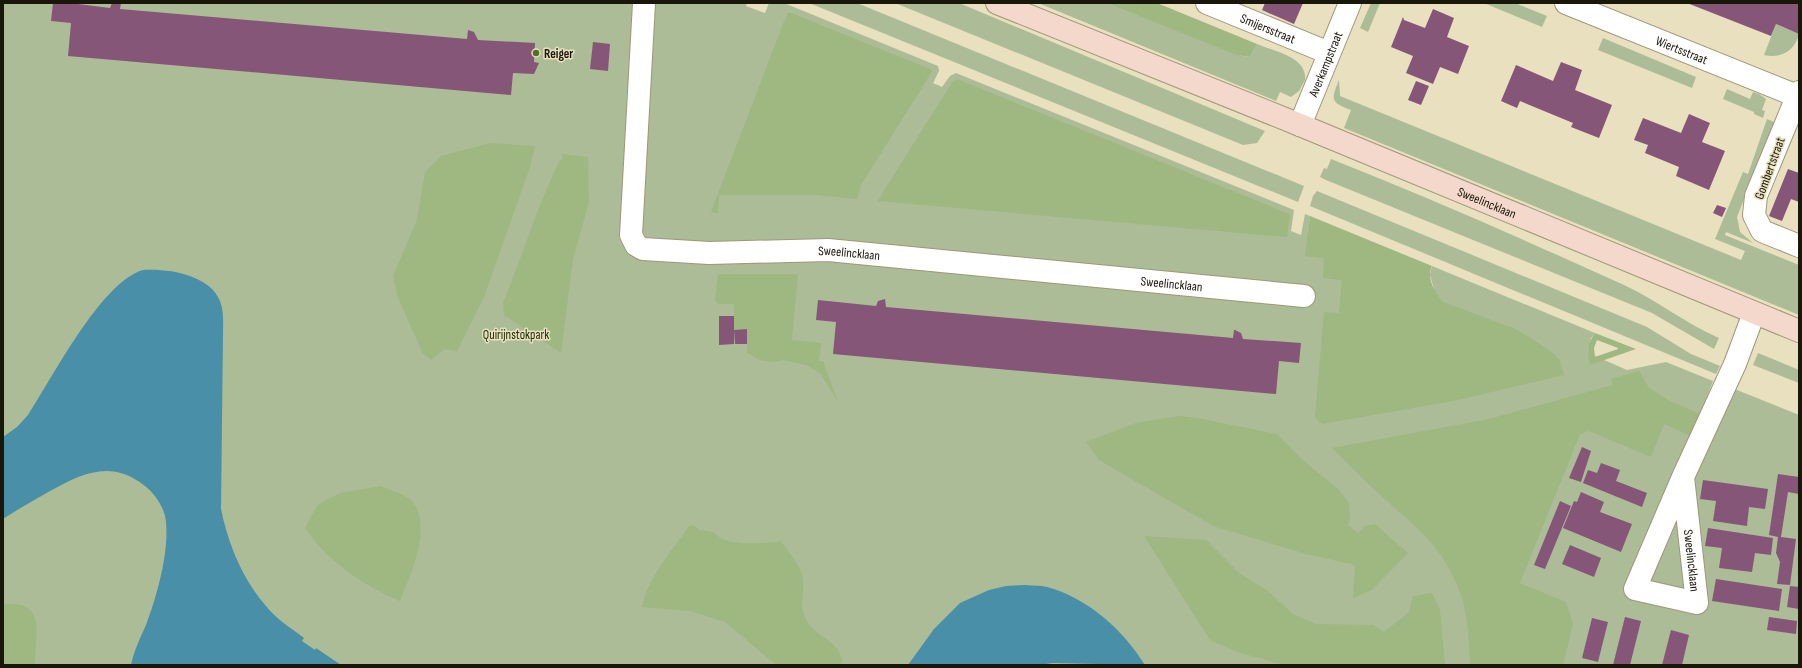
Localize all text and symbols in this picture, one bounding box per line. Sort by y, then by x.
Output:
street label: Smijersstraat [1238,11,1298,47]
street label: Averkampstraat [1305,29,1346,100]
street label: Wiertsstraat [1653,33,1710,68]
place label: Reiger [544,46,573,62]
marker: Reiger [531,48,541,58]
street label: Gombertstraat [1751,135,1789,202]
street label: Sweelincklaan [1455,184,1518,222]
street label: Sweelincklaan [818,243,881,264]
street label: Sweelincklaan [1140,273,1203,295]
park label: Quirijnstokpark [483,327,549,343]
street label: Sweelincklaan [1680,529,1703,592]

